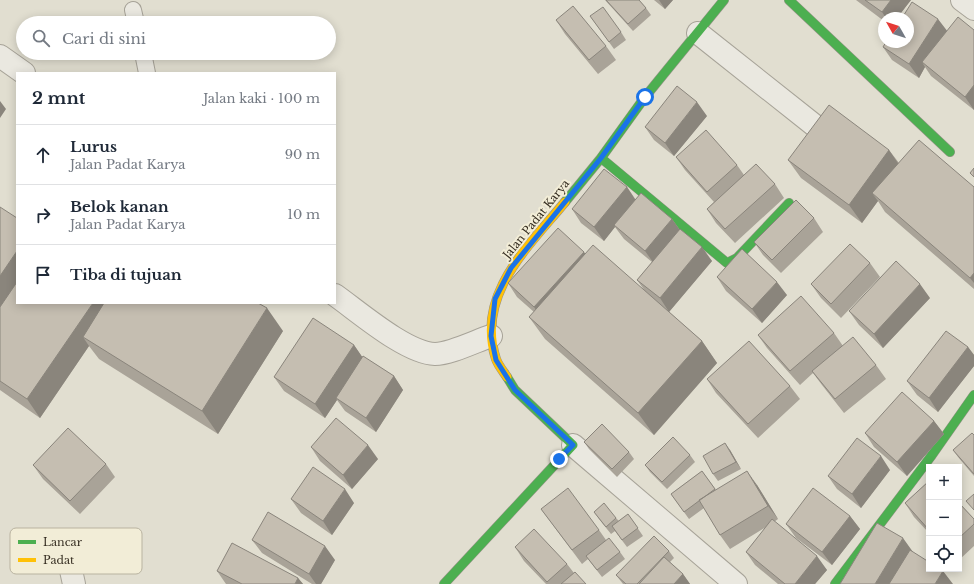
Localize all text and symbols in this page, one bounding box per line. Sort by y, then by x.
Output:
north arrow [878,12,914,48]
search box [16,16,336,60]
icon: search [30,27,52,49]
text: Cari di sini [62,29,146,48]
text: 2 mnt [32,88,85,109]
route start [636,88,654,106]
text: Jalan kaki · 100 m [203,90,320,107]
text: Lurus [70,137,117,156]
icon: ahead [32,144,54,166]
text: 90 m [285,146,320,163]
text: Jalan Padat Karya [70,156,186,173]
street label: Jalan Padat Karya [499,176,573,263]
text: Belok kanan [70,197,169,216]
icon: right [32,204,54,226]
text: 10 m [287,206,320,223]
text: Jalan Padat Karya [70,216,186,233]
icon: arrive [32,264,54,286]
text: Tiba di tujuan [70,265,182,284]
route end [550,450,568,468]
map controls [926,464,962,572]
button: + [926,464,962,500]
button: − [926,500,962,536]
legend [10,528,142,574]
text: Lancar [43,535,83,549]
button: locate [926,536,962,572]
text: Padat [43,553,75,567]

